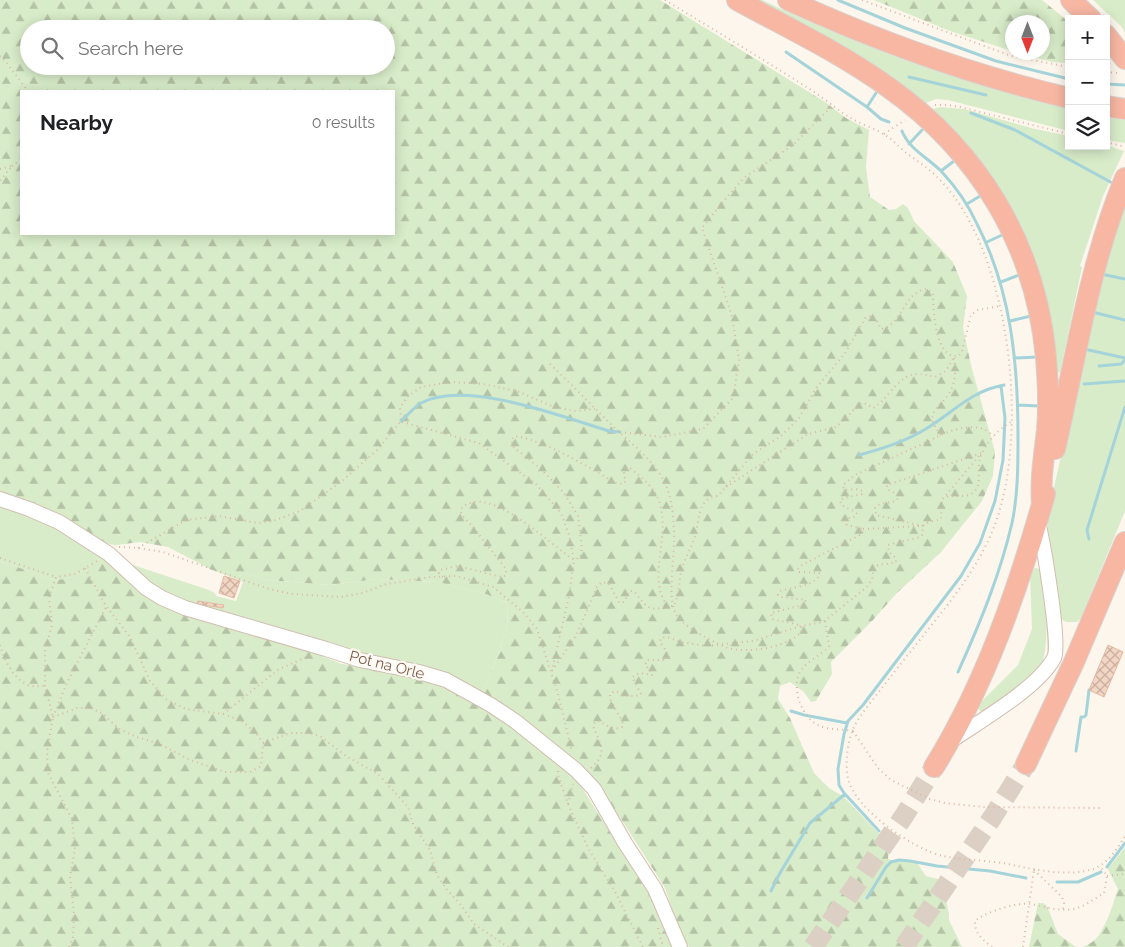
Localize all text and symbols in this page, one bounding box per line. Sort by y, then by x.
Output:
north arrow [1005,15,1050,60]
map controls [1065,15,1110,150]
button: + [1065,15,1110,60]
search box [20,20,395,75]
icon: search [38,34,66,62]
text: Search here [78,37,184,59]
button: − [1065,60,1110,105]
button: layers [1065,105,1110,150]
text: Nearby [40,110,113,135]
text: 0 results [312,113,375,132]
street label: Pot na Orle [347,647,427,683]

